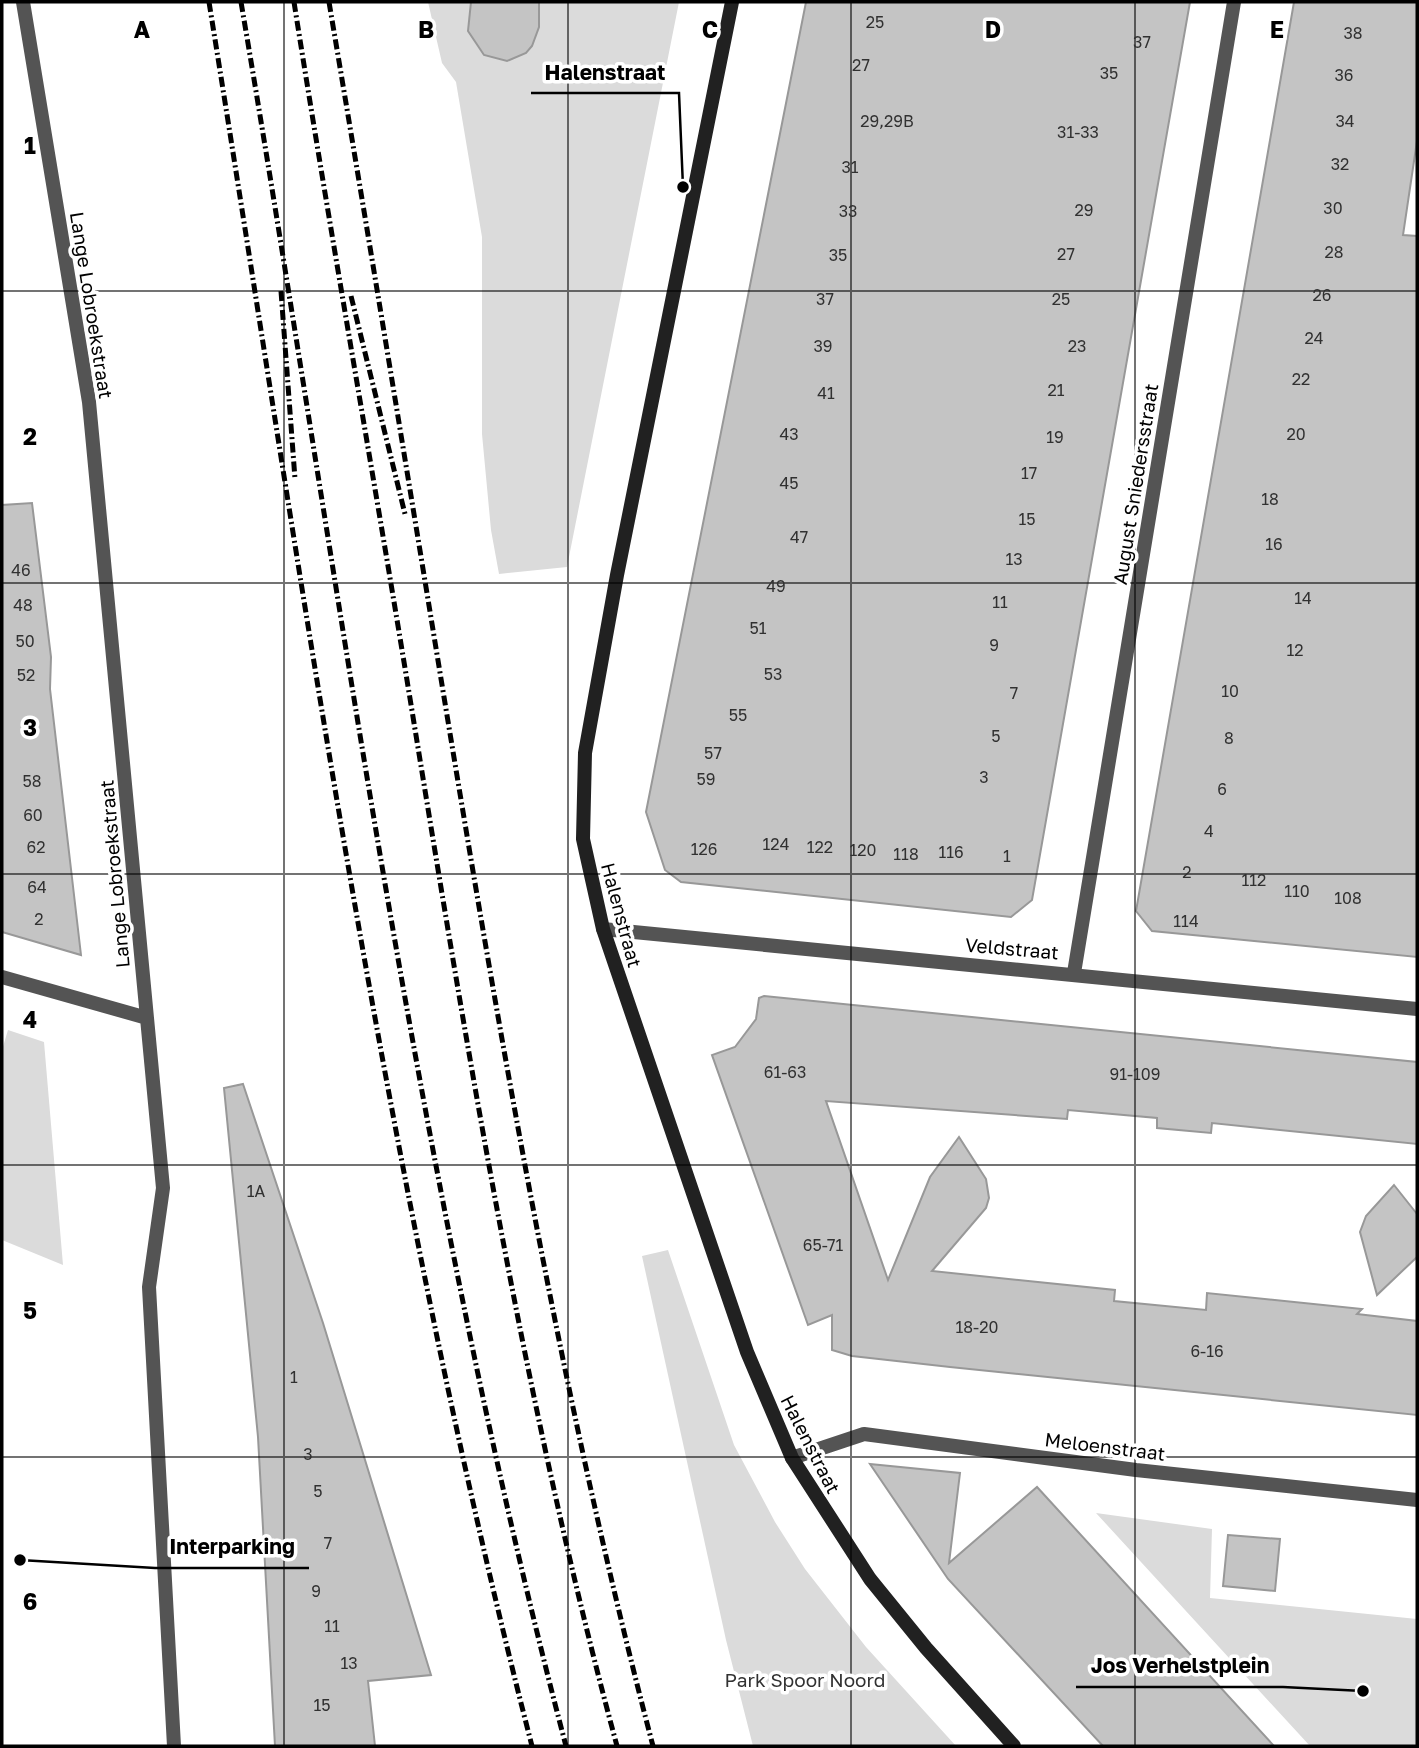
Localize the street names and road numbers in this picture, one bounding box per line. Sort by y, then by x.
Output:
street label: Lange Lobroekstraat [66,210,118,400]
street label: August Sniedersstraat [1108,382,1162,586]
street label: Lange Lobroekstraat [94,779,134,969]
street label: Halenstraat [597,860,647,970]
street label: Veldstraat [964,932,1060,964]
street label: Halenstraat [776,1391,846,1497]
street label: Meloenstraat [1043,1427,1167,1465]

